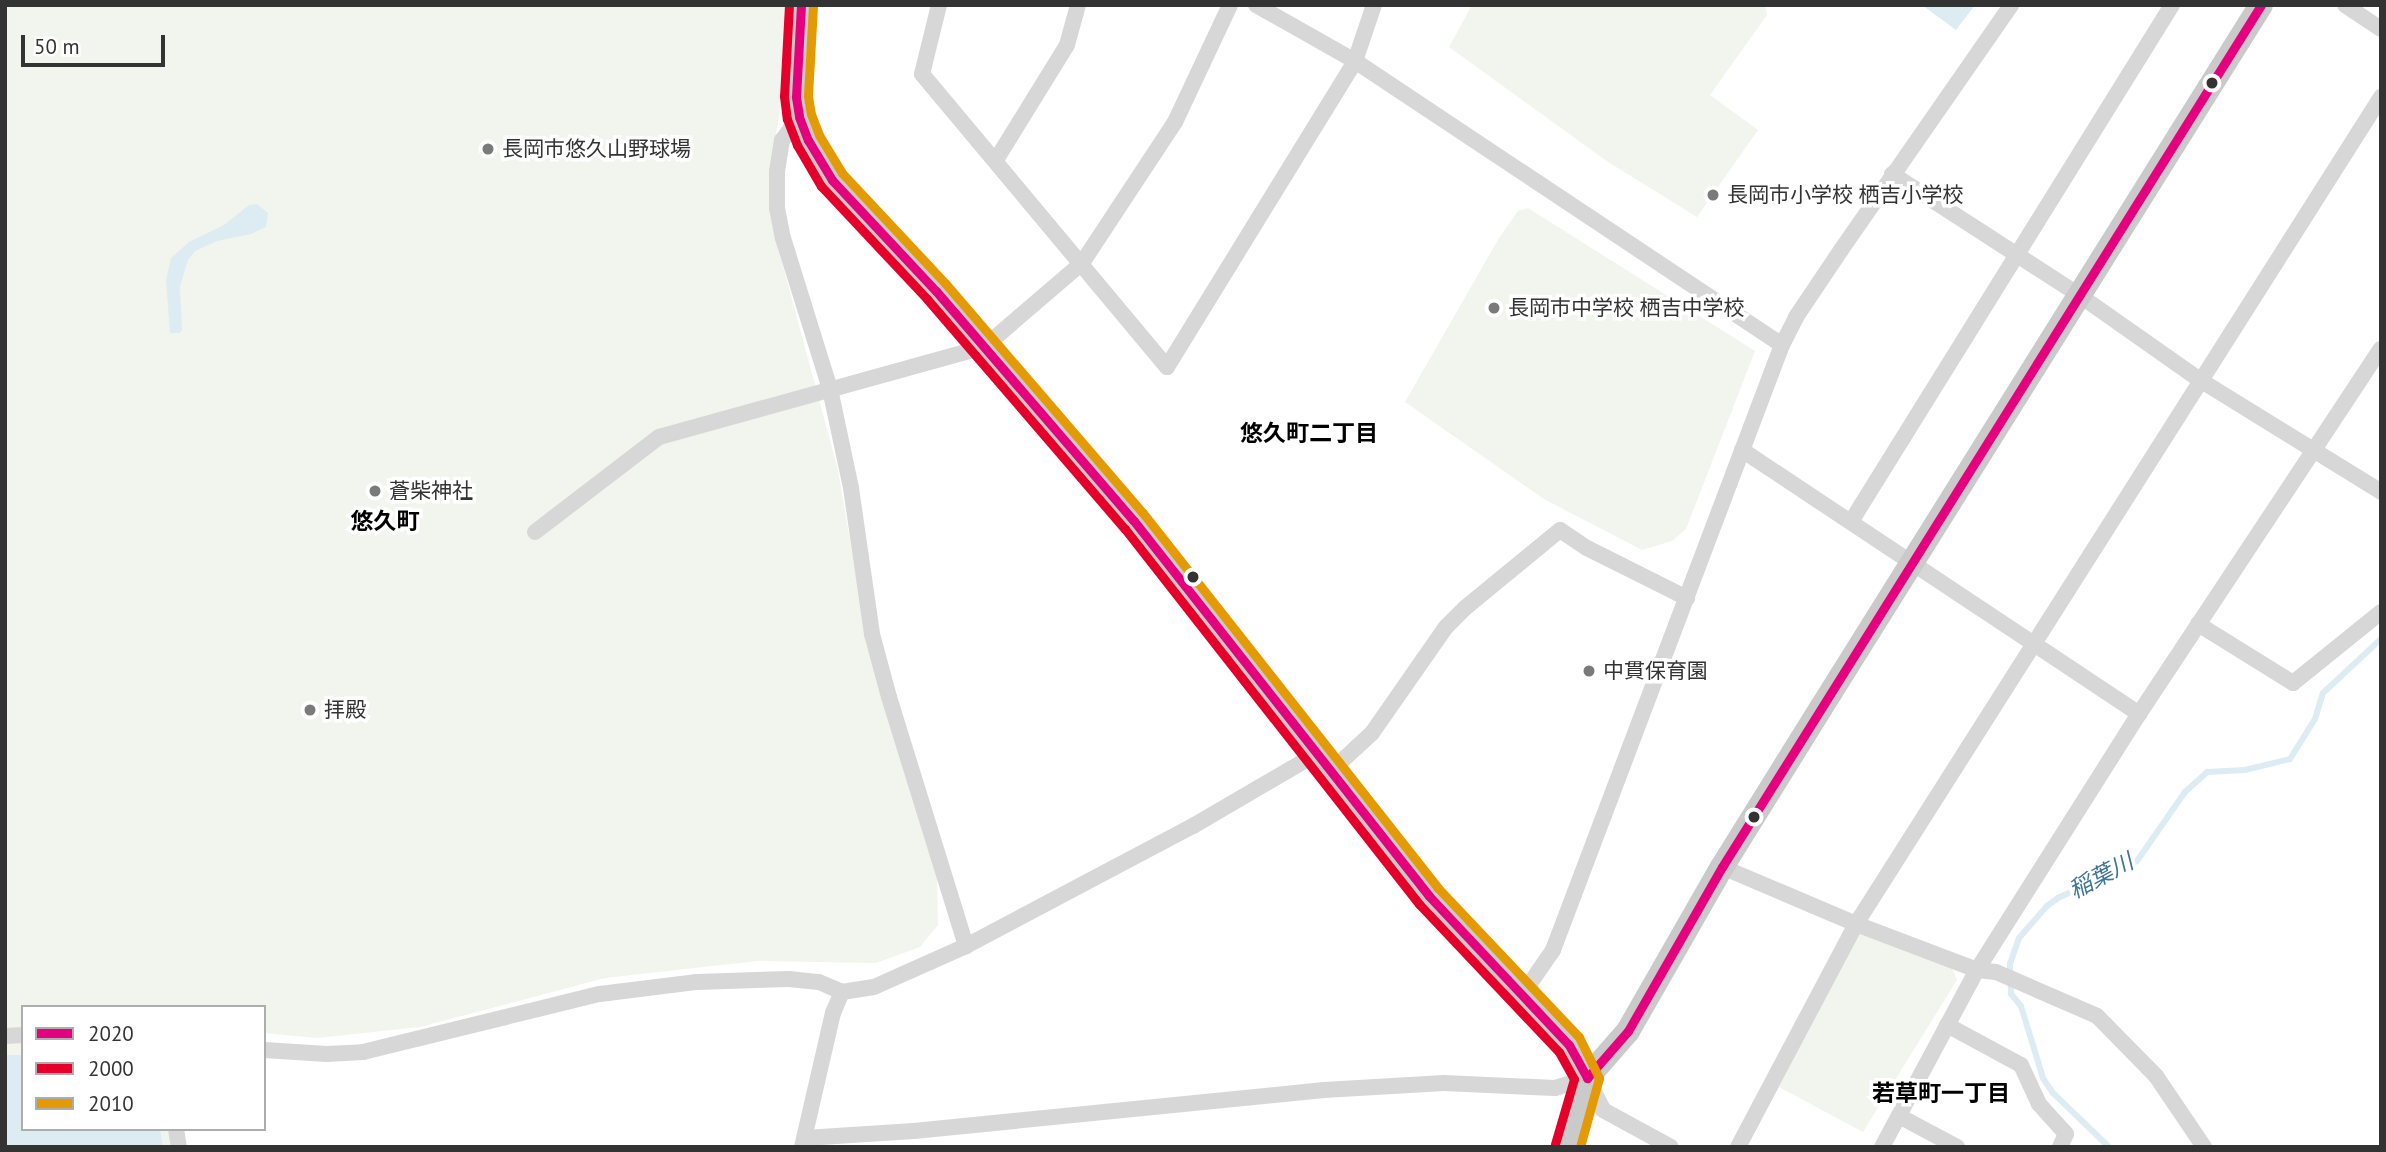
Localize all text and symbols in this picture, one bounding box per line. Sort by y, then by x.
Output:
scale bar [24,21,168,65]
text: 50 m [34,33,80,60]
unlabelled marker [2205,76,2219,90]
place label: 長岡市悠久山野球場 [502,136,691,162]
marker: 長岡市悠久山野球場 [480,141,496,157]
place label: 長岡市小学校 栖吉小学校 [1727,182,1964,208]
marker: 長岡市小学校 栖吉小学校 [1705,187,1721,203]
place label: 長岡市中学校 栖吉中学校 [1508,295,1745,321]
marker: 長岡市中学校 栖吉中学校 [1486,300,1502,316]
district label: 悠久町二丁目 [1240,419,1378,447]
place label: 蒼柴神社 [389,478,473,504]
marker: 蒼柴神社 [367,483,383,499]
district label: 悠久町 [351,507,419,535]
unlabelled marker [1186,570,1200,584]
place label: 中貫保育園 [1603,658,1708,684]
marker: 中貫保育園 [1581,663,1597,679]
place label: 拝殿 [324,697,366,723]
marker: 拝殿 [302,702,318,718]
unlabelled marker [1747,810,1761,824]
water label: 稲葉川 [2064,848,2138,904]
legend [21,1005,266,1131]
text: 2020 [88,1020,134,1047]
text: 2000 [88,1055,134,1082]
district label: 若草町一丁目 [1872,1079,2010,1107]
text: 2010 [88,1090,134,1117]

